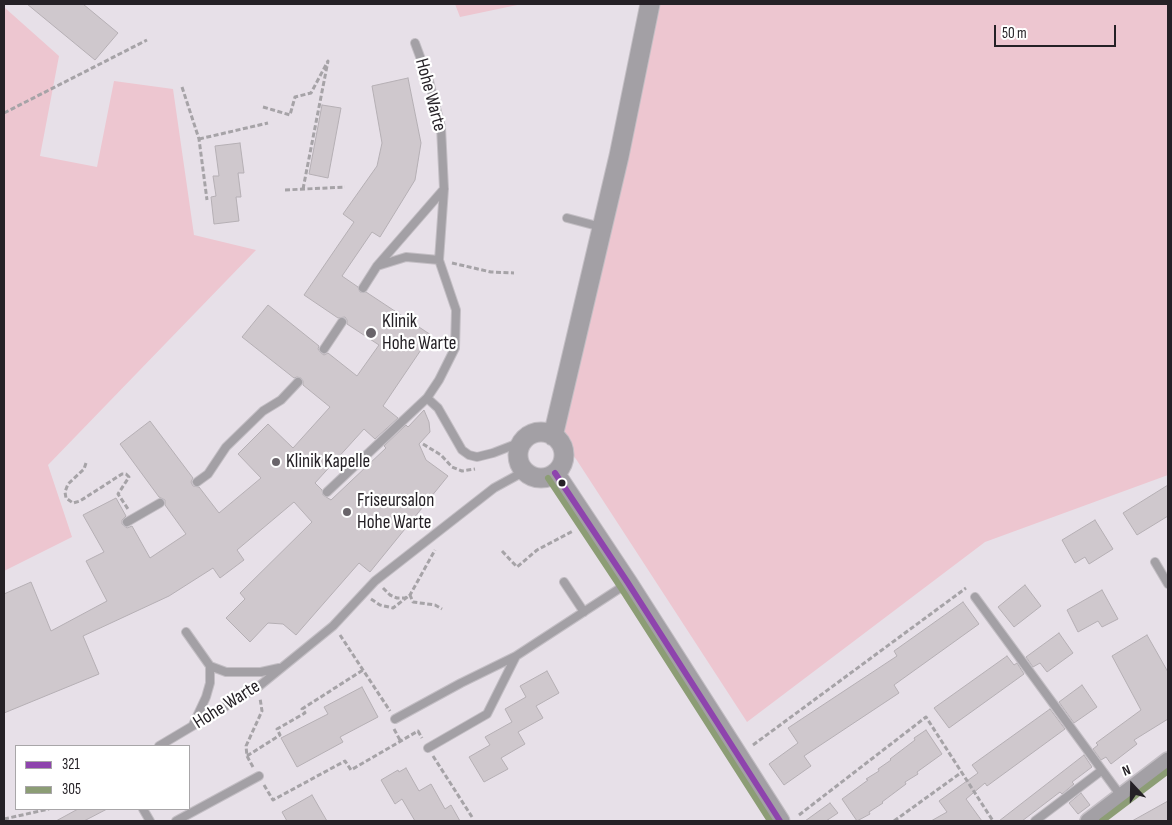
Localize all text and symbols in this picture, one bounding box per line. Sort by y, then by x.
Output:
scale bar [997,15,1120,47]
text: 50 m [1002,24,1027,43]
street label: Hohe Warte [409,56,451,134]
place label: Klinik Hohe Warte [382,311,456,355]
marker: Klinik Hohe Warte [364,326,378,340]
place label: Klinik Kapelle [286,451,370,473]
marker: Klinik Kapelle [270,456,282,468]
unlabelled marker [557,478,567,488]
place label: Friseursalon Hohe Warte [357,490,434,534]
marker: Friseursalon Hohe Warte [341,506,353,518]
street label: Hohe Warte [189,676,265,734]
legend [15,745,190,810]
text: 321 [62,755,80,774]
north arrow [1107,760,1157,810]
text: N [1120,761,1133,780]
text: 305 [62,780,81,799]

